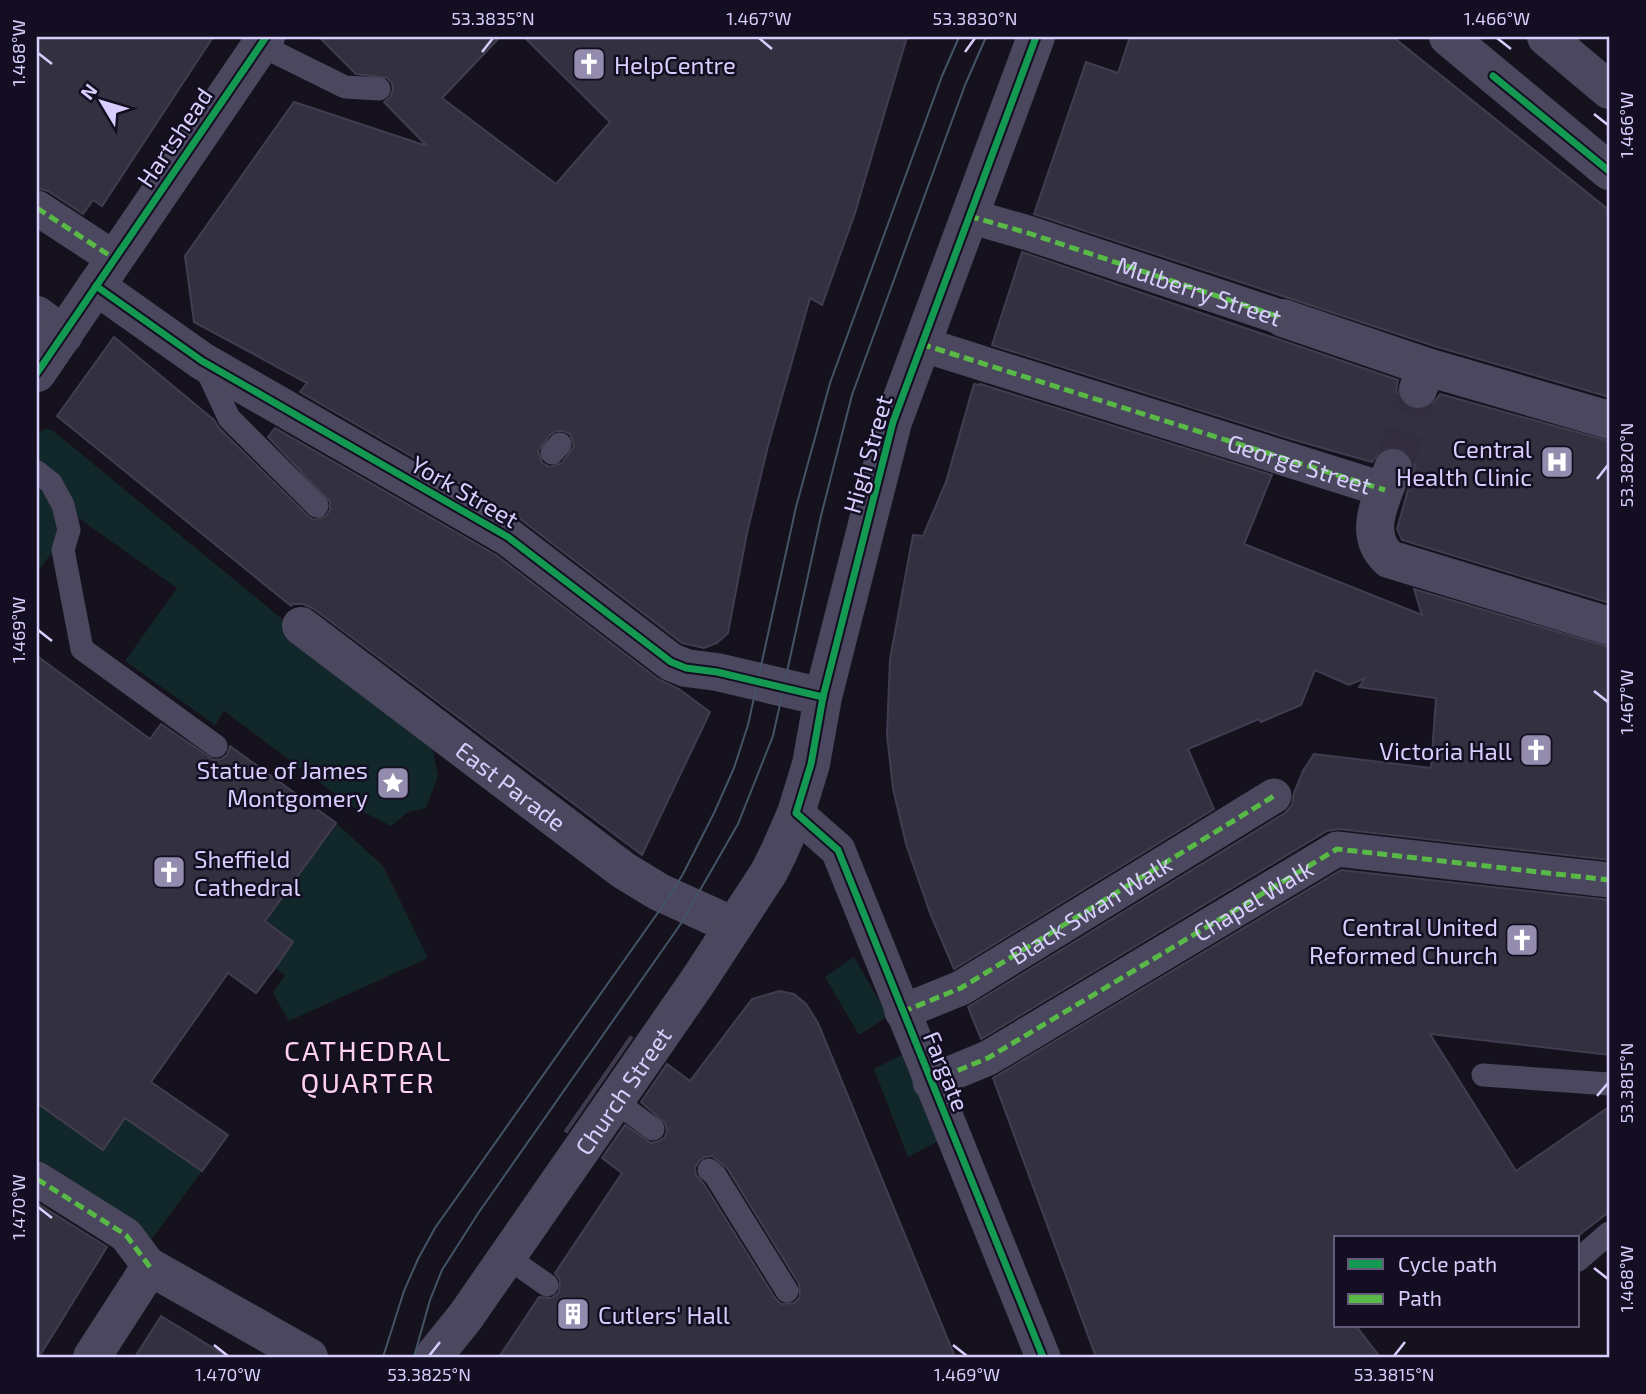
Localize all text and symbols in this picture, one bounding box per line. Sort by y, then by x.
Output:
text: 53.3835°N [451,7,535,29]
text: 1.467°W [726,7,792,29]
text: 53.3830°N [933,7,1017,29]
text: 1.466°W [1464,7,1530,29]
text: 1.468°W [7,19,29,87]
church icon: HelpCentre [570,45,608,83]
place label: HelpCentre [614,50,736,79]
north arrow [66,66,136,136]
text: N [75,79,101,104]
street label: Hartshead [130,82,218,192]
text: 1.466°W [1615,92,1637,158]
street label: Mulberry Street [1113,249,1285,331]
street label: High Street [836,392,898,516]
text: 53.3820°N [1615,423,1637,507]
street label: George Street [1224,427,1375,499]
place label: Central Health Clinic [1396,434,1532,491]
hospital icon: Central Health Clinic [1538,443,1576,481]
street label: York Street [406,449,524,533]
text: 1.469°W [7,597,29,663]
text: 1.467°W [1615,669,1637,735]
church icon: Victoria Hall [1517,731,1555,769]
street label: East Parade [451,735,572,836]
place label: Victoria Hall [1379,736,1512,765]
place label: Statue of James Montgomery [197,755,368,812]
place icon: Statue of James Montgomery [374,764,412,802]
place label: Sheffield Cathedral [194,844,301,901]
street label: Black Swan Walk [1004,848,1176,970]
church icon: Sheffield Cathedral [150,853,188,891]
street label: Chapel Walk [1187,853,1317,947]
place label: Central United Reformed Church [1309,912,1498,969]
church icon: Central United Reformed Church [1503,921,1541,959]
street label: Church Street [568,1021,676,1160]
street label: Fargate [918,1027,976,1115]
district label: CATHEDRAL QUARTER [284,1033,452,1099]
text: 53.3815°N [1615,1043,1637,1123]
text: 1.470°W [7,1174,29,1240]
legend [1334,1236,1580,1328]
text: 1.468°W [1615,1245,1637,1313]
text: Cycle path [1398,1251,1497,1276]
text: Path [1398,1285,1442,1310]
building icon: Cutlers' Hall [554,1295,592,1333]
place label: Cutlers' Hall [598,1300,730,1329]
text: 1.470°W [195,1363,261,1385]
text: 53.3825°N [387,1363,471,1385]
text: 1.469°W [934,1363,1000,1385]
text: 53.3815°N [1354,1363,1434,1385]

